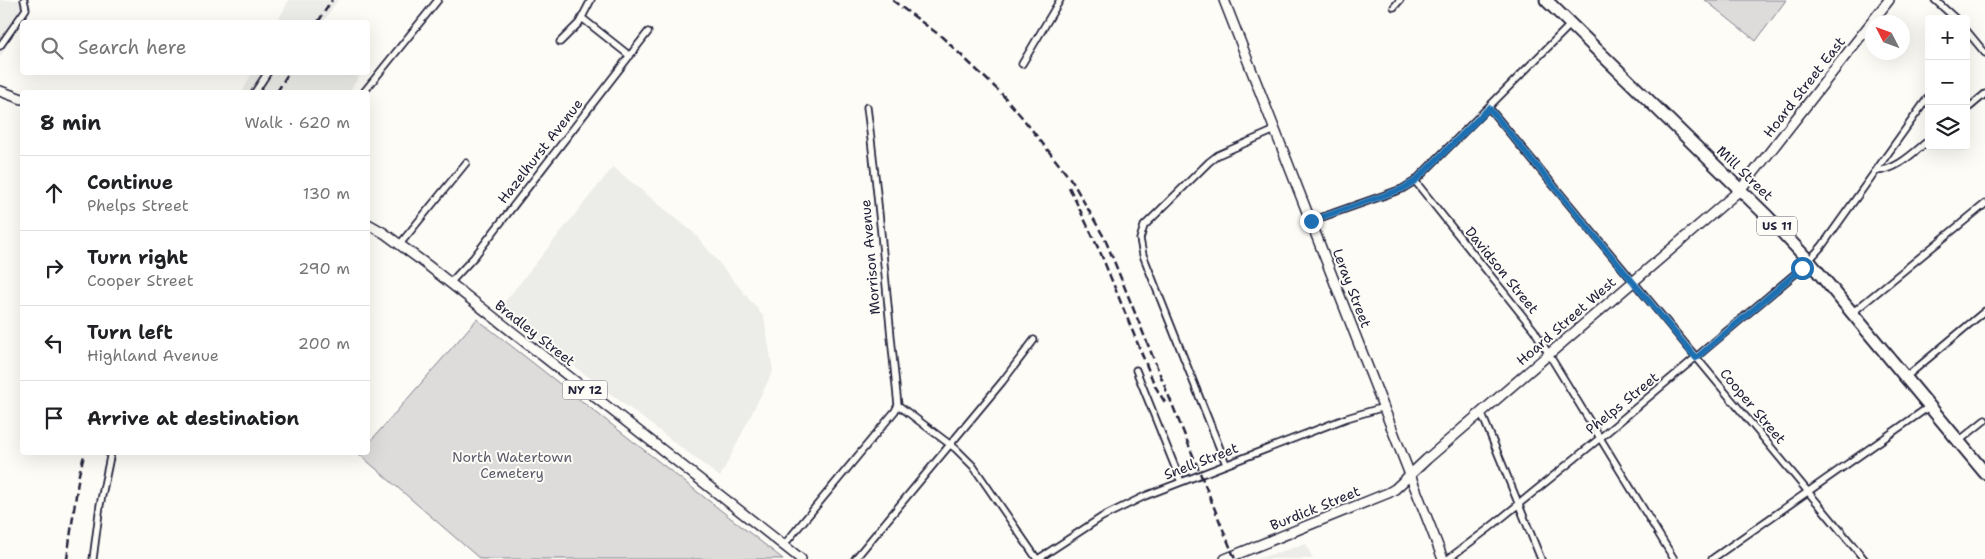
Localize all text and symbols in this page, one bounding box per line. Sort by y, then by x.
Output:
north arrow [1865,15,1910,60]
map controls [1925,15,1970,150]
button: + [1925,15,1970,60]
search box [20,20,370,75]
street label: Hoard Street East [1759,33,1849,141]
icon: search [38,34,66,62]
text: Search here [78,35,187,60]
button: − [1925,60,1970,105]
street label: Hazelhurst Avenue [493,95,587,207]
button: layers [1925,105,1970,150]
text: 8 min [40,109,101,137]
text: Walk · 620 m [245,112,350,133]
street label: Mill Street [1713,142,1777,204]
text: Continue [87,170,173,195]
icon: ahead [40,179,68,207]
text: 130 m [303,183,350,204]
text: Phelps Street [87,195,189,216]
street label: Morrison Avenue [856,199,884,315]
route end [1300,210,1323,233]
road number: US 11 [1757,217,1797,236]
street label: Davidson Street [1461,223,1543,317]
text: Turn right [87,245,188,270]
street label: Leray Street [1329,246,1375,330]
icon: right [40,254,68,282]
route start [1791,257,1814,280]
text: 290 m [298,258,350,279]
text: Cooper Street [87,270,194,291]
street label: Hoard Street West [1513,273,1619,369]
street label: Bradley Street [491,296,579,370]
text: Turn left [87,320,173,345]
icon: left [40,329,68,357]
text: 200 m [298,333,350,354]
text: Highland Avenue [87,345,219,366]
street label: Cooper Street [1716,364,1790,448]
street label: Phelps Street [1582,368,1662,438]
road number: NY 12 [562,380,608,400]
icon: arrive [40,404,68,432]
text: Arrive at destination [87,406,299,431]
street label: Snell Street [1161,439,1241,483]
park label: North Watertown Cemetery [452,448,572,482]
street label: Burdick Street [1267,482,1363,534]

